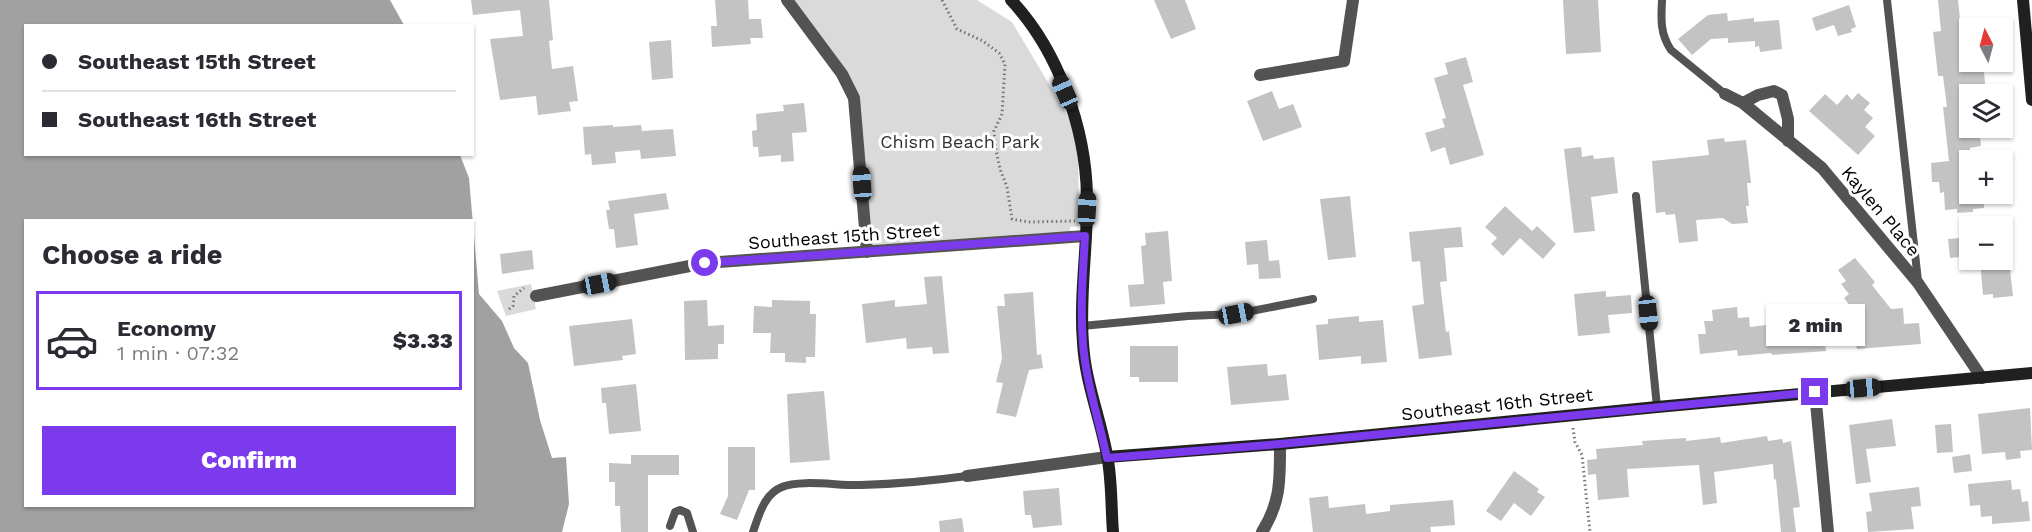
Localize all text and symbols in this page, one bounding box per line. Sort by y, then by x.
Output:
north arrow [1959,18,2013,72]
map controls [1959,18,2013,270]
text: Southeast 15th Street [78,49,316,74]
car [1049,72,1081,112]
button: layers [1959,84,2013,138]
text: Southeast 16th Street [78,107,316,132]
park label: Chism Beach Park [880,131,1040,152]
button: + [1959,150,2013,204]
street label: Kaylen Place [1837,162,1925,260]
car [852,165,872,203]
car [1077,191,1097,227]
button: − [1959,216,2013,270]
street label: Southeast 15th Street [747,219,941,253]
text: Choose a ride [42,239,222,271]
route start [691,249,718,276]
car [580,272,618,296]
car [1637,294,1659,332]
car [1217,302,1255,326]
callout: 2 min [1766,305,1864,347]
text: 2 min [1788,313,1843,337]
icon: car [45,314,99,368]
text: Economy [117,316,216,341]
text: $3.33 [393,328,453,353]
text: 1 min · 07:32 [117,341,239,365]
car [1844,377,1882,399]
route end [1801,378,1828,405]
street label: Southeast 16th Street [1400,383,1594,425]
button: Confirm [42,426,456,495]

